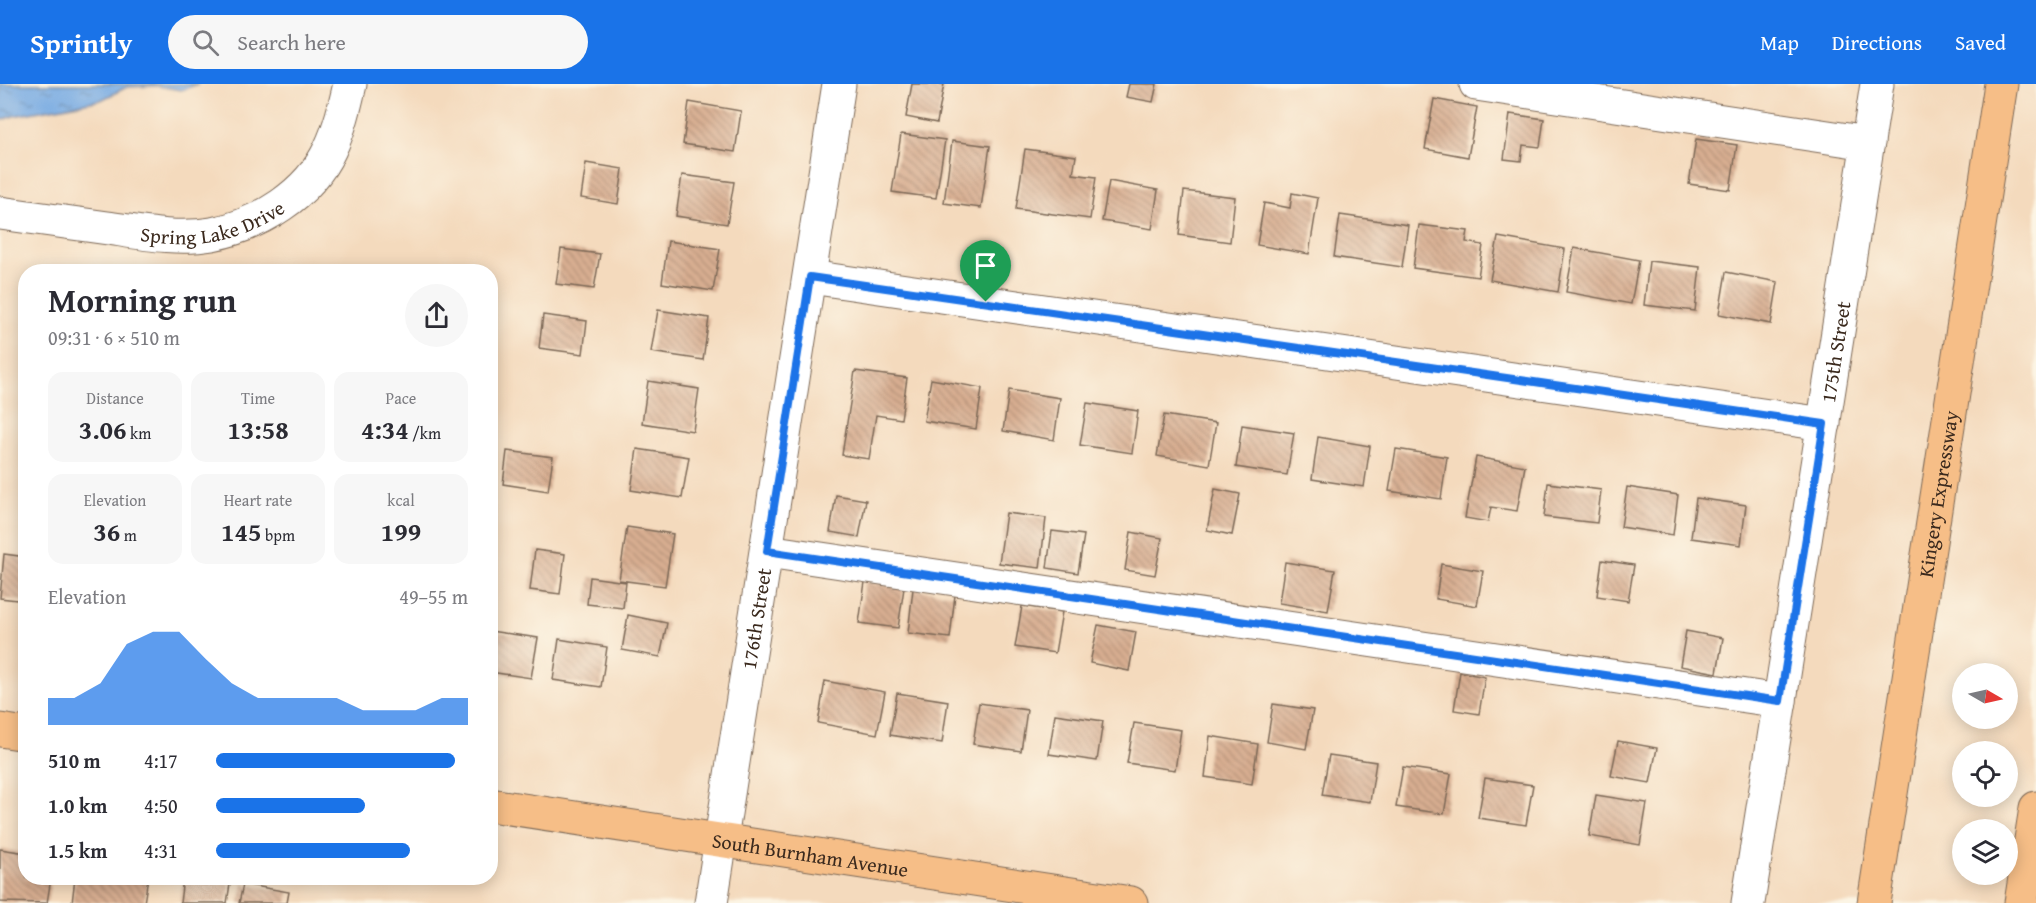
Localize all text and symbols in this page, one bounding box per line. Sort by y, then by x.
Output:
search box [168,15,588,69]
text: Sprintly [30,22,132,63]
icon: search [189,26,222,59]
text: Search here [237,26,346,58]
text: Map [1760,27,1799,58]
text: Directions [1832,27,1922,58]
text: Saved [1955,27,2006,58]
street label: Spring Lake Drive [139,193,290,251]
pin [960,240,1011,302]
icon: arrive [969,249,1002,282]
text: Morning run [48,276,237,324]
button: share [405,284,468,347]
street label: 175th Street [1813,299,1857,405]
text: 09:31 · 6 × 510 m [48,323,180,352]
text: Distance [86,386,144,410]
text: Time [241,386,275,410]
text: Pace [386,386,416,410]
street label: Kingery Expressway [1910,408,1965,579]
text: 3.06 [79,410,127,449]
text: 13:58 [227,410,289,449]
text: 4:34 [361,410,409,449]
text: km [127,421,151,445]
text: /km [409,421,441,445]
text: Elevation [84,488,146,512]
text: Heart rate [224,488,292,512]
text: kcal [387,488,415,512]
text: 36 [93,512,120,551]
text: 145 [221,512,261,551]
text: 199 [381,512,421,551]
text: m [120,523,137,547]
text: bpm [261,523,295,547]
street label: 176th Street [733,566,778,671]
text: Elevation [48,582,126,611]
text: 49–55 m [399,582,468,611]
north arrow [1952,663,2018,729]
map controls [1952,663,2018,885]
button: locate [1952,741,2018,807]
text: 510 m [48,746,101,775]
text: 4:17 [144,746,178,775]
text: 1.0 km [48,791,107,820]
text: 4:50 [144,791,178,820]
button: layers [1952,819,2018,885]
street label: South Burnham Avenue [710,825,910,883]
text: 1.5 km [48,836,107,865]
text: 4:31 [144,836,178,865]

